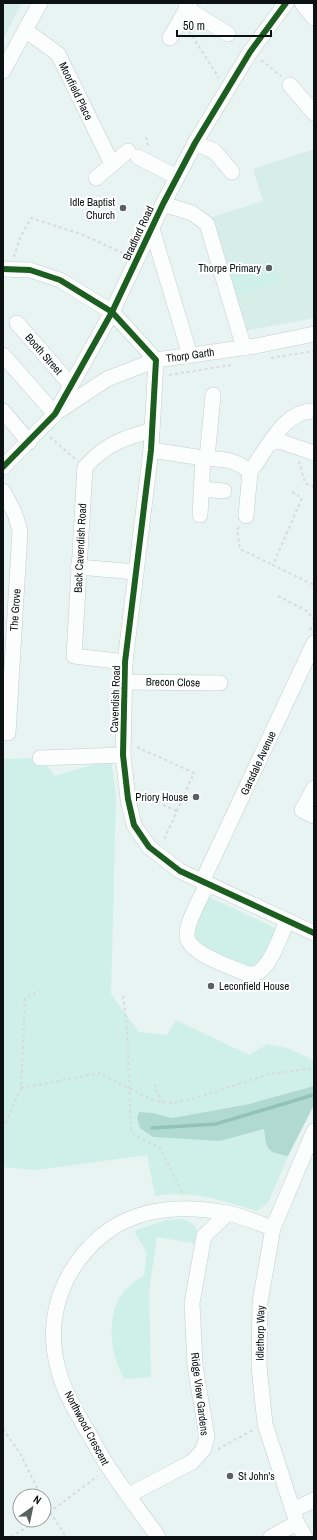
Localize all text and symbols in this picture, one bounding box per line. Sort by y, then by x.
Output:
scale bar [177,12,271,38]
text: 50 m [183,18,205,34]
street label: Moorfield Place [56,60,96,122]
place label: Idle Baptist Church [70,195,115,222]
marker: Idle Baptist Church [118,203,128,213]
street label: Bradford Road [119,203,157,263]
place label: Thorpe Primary [198,261,261,275]
marker: Thorpe Primary [264,263,274,273]
street label: Booth Street [22,330,66,378]
street label: Thorp Garth [165,345,215,365]
street label: Back Cavendish Road [71,503,89,593]
street label: The Grove [7,588,23,632]
street label: Cavendish Road [107,665,123,733]
street label: Brecon Close [146,675,200,689]
street label: Garsdale Avenue [237,729,279,797]
place label: Priory House [135,790,188,804]
marker: Priory House [191,792,201,802]
place label: Leconfield House [219,979,289,993]
marker: Leconfield House [206,981,216,991]
street label: Idlethorp Way [253,1305,267,1361]
street label: Ridge View Gardens [188,1352,212,1437]
street label: Northwood Crescent [62,1388,113,1468]
place label: St John's [238,1469,275,1483]
marker: St John's [225,1471,235,1481]
north arrow [12,1488,52,1528]
text: N [31,1492,44,1507]

